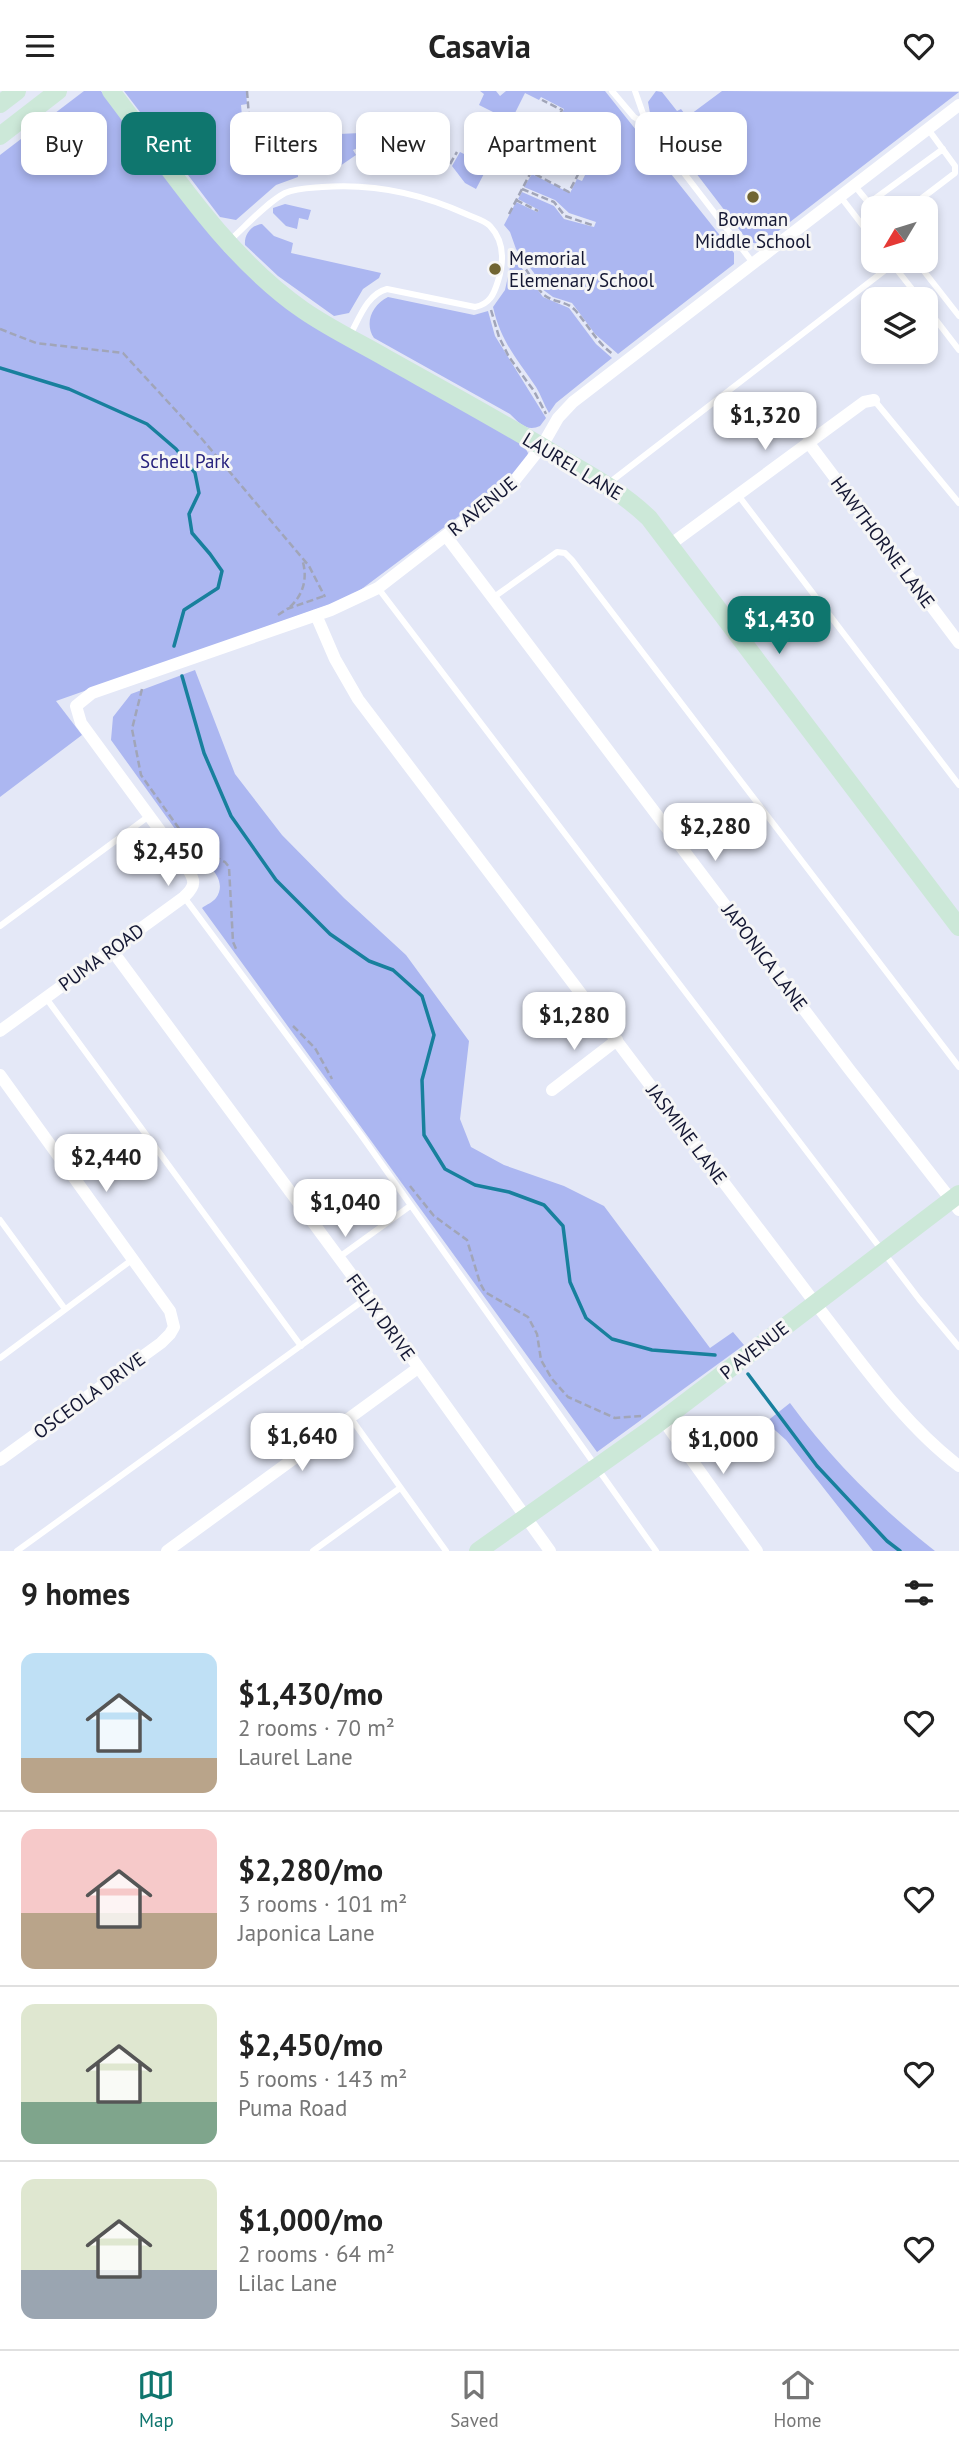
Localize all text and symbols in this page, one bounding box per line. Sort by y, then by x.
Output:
text: Casavia [428,25,531,67]
icon: menu [21,27,59,65]
icon: heart [900,27,938,65]
chip: Buy [21,112,107,175]
chip: Rent [121,112,216,175]
chip: Filters [230,112,342,175]
chip: New [356,112,450,175]
chip: Apartment [464,112,621,175]
chip: House [635,112,747,175]
marker: Bowman Middle School [745,189,761,205]
north arrow [861,196,938,273]
map controls [861,196,938,364]
place label: Bowman Middle School [695,207,811,253]
place label: Memorial Elemenary School [509,246,654,292]
marker: Memorial Elemenary School [487,261,503,277]
button: layers [861,287,938,364]
pin: $1,320 [708,393,822,452]
text: $1,320 [729,400,801,429]
street label: LAUREL LANE [518,427,628,505]
park label: Schell Park [140,449,230,473]
street label: R AVENUE [442,471,522,541]
street label: HAWTHORNE LANE [826,471,940,613]
pin: $1,430 [722,596,836,656]
text: $1,430 [743,604,815,633]
pin: $2,280 [658,803,772,863]
text: $2,280 [679,811,751,840]
pin: $2,450 [111,829,225,888]
text: $2,450 [132,836,204,865]
street label: JAPONICA LANE [716,898,813,1015]
street label: PUMA ROAD [54,918,148,996]
pin: $1,280 [517,993,631,1052]
text: $1,280 [538,1000,610,1029]
street label: JASMINE LANE [641,1078,732,1189]
pin: $2,440 [49,1135,163,1194]
text: $2,440 [70,1142,142,1171]
pin: $1,040 [288,1179,402,1239]
text: $1,040 [309,1187,381,1216]
street label: FELIX DRIVE [341,1269,421,1365]
street label: P AVENUE [715,1316,793,1384]
street label: OSCEOLA DRIVE [28,1346,150,1444]
pin: $1,640 [245,1413,359,1473]
pin: $1,000 [666,1417,780,1476]
text: $1,640 [266,1421,338,1450]
text: $1,000 [687,1424,759,1453]
text: 9 homes [21,1574,130,1613]
icon: filters [900,1574,938,1612]
text: $1,430/mo [238,1674,383,1713]
icon: home [77,1681,161,1765]
icon: heart [900,1704,938,1742]
text: 2 rooms · 70 m² [238,1713,395,1742]
text: Laurel Lane [238,1742,353,1771]
text: $2,280/mo [238,1850,383,1889]
icon: home [77,1857,161,1941]
icon: heart [900,1880,938,1918]
text: 3 rooms · 101 m² [238,1889,407,1918]
text: Japonica Lane [238,1918,375,1947]
text: $2,450/mo [238,2025,383,2064]
icon: home [77,2032,161,2116]
icon: heart [900,2055,938,2093]
text: 5 rooms · 143 m² [238,2064,407,2093]
text: Puma Road [238,2093,347,2122]
text: $1,000/mo [238,2200,383,2239]
icon: home [77,2207,161,2291]
icon: heart [900,2230,938,2268]
text: 2 rooms · 64 m² [238,2239,395,2268]
text: Lilac Lane [238,2268,337,2297]
tab: Map [137,2366,175,2432]
tab: Saved [450,2366,499,2432]
tab: Home [773,2366,822,2432]

